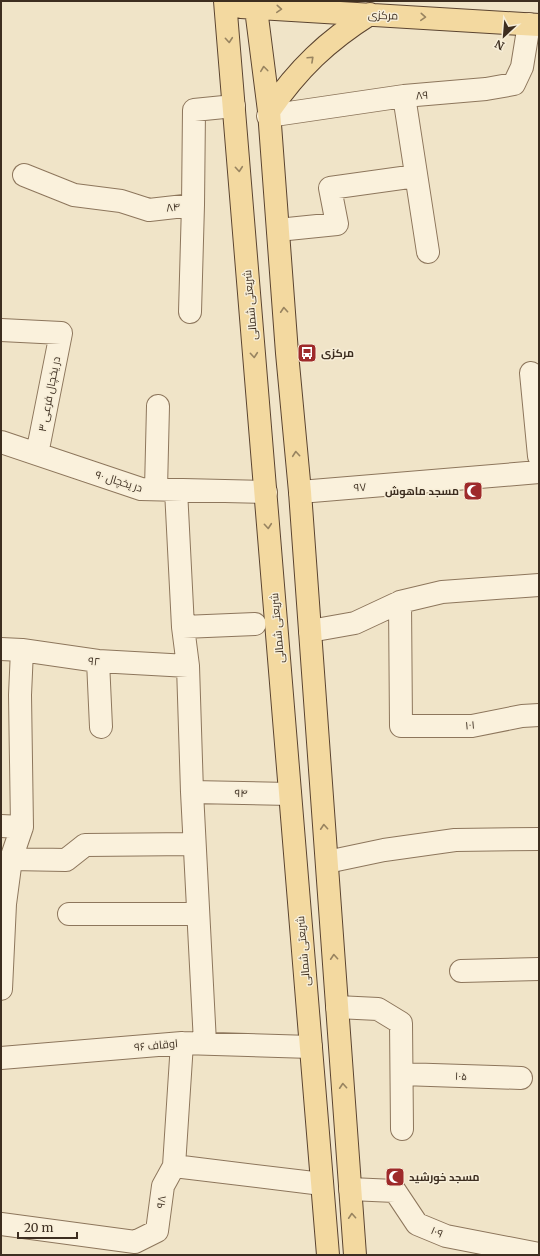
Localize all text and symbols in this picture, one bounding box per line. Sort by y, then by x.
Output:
one-way arrow [276,4,282,13]
street label: مرکزی [368,7,398,23]
one-way arrow [420,13,426,21]
north arrow [484,16,524,56]
one-way arrow [224,37,233,43]
text: N [492,37,507,53]
one-way arrow [306,56,314,63]
one-way arrow [260,66,269,72]
street label: ۸۹ [415,88,429,102]
one-way arrow [235,166,244,172]
street label: ۸۴ [165,199,181,215]
street label: شریعتی شمالی [240,269,260,341]
one-way arrow [279,307,288,313]
bus stop icon: مرکزی [296,342,318,364]
place label: مرکزی [321,346,354,360]
one-way arrow [250,352,259,358]
street label: در یخچال فرعی ۳ [35,355,63,433]
one-way arrow [292,451,301,457]
street label: در یخچال ۹۰ [94,467,144,495]
street label: ۹۷ [353,479,367,495]
mosque icon: مسجد ماهوش [462,480,484,502]
place label: مسجد ماهوش [385,484,459,499]
one-way arrow [264,523,273,529]
street label: شریعتی شمالی [267,592,287,664]
street label: ۹۲ [88,653,101,669]
street label: ۱۰۱ [465,718,475,732]
street label: ۹۴ [234,786,248,800]
one-way arrow [320,824,329,830]
street label: شریعتی شمالی [293,915,313,987]
one-way arrow [329,954,338,960]
street label: اوقاف ۹۶ [134,1036,178,1054]
street label: ۱۰۵ [455,1069,467,1083]
one-way arrow [338,1083,347,1089]
mosque icon: مسجد خورشید [384,1166,406,1188]
place label: مسجد خورشید [409,1170,480,1185]
street label: ۹۸ [153,1195,169,1209]
one-way arrow [348,1213,357,1219]
scale bar [18,1214,77,1240]
text: 20 m [24,1220,53,1235]
street label: ۱۰۹ [429,1223,445,1241]

